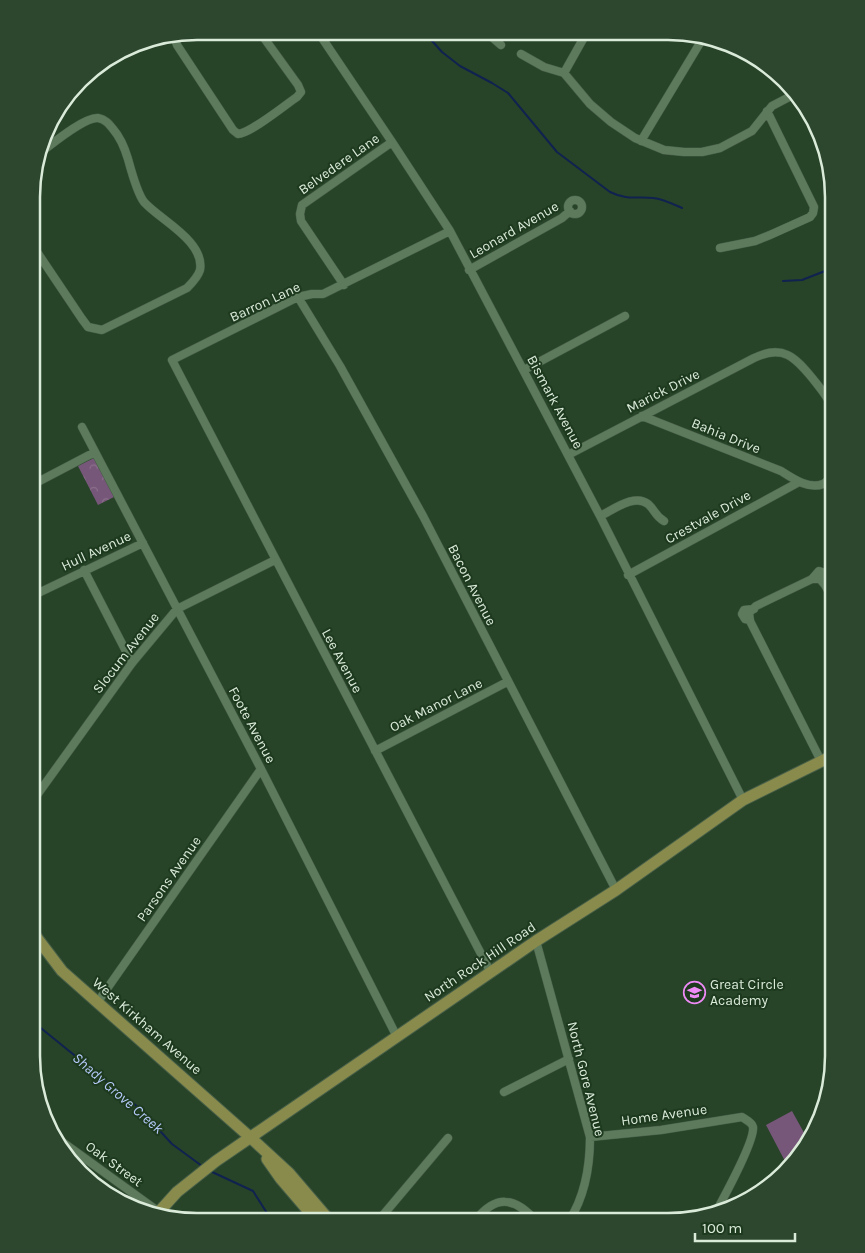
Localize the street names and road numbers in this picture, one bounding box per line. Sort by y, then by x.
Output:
street label: Belvedere Lane [295,130,383,198]
street label: Leonard Avenue [466,198,562,262]
street label: Barron Lane [227,278,303,326]
street label: Bismark Avenue [523,352,587,452]
street label: Marick Drive [624,365,702,417]
street label: Bahia Drive [689,414,763,458]
street label: Crestvale Drive [662,486,754,548]
street label: Hull Avenue [58,527,134,575]
street label: Bacon Avenue [444,541,500,629]
street label: Slocum Avenue [89,609,163,697]
street label: Lee Avenue [318,626,366,696]
street label: Oak Manor Lane [387,674,485,736]
street label: Foote Avenue [225,684,279,766]
street label: Parsons Avenue [133,833,205,925]
street label: North Rock Hill Road [421,918,539,1006]
street label: West Kirkham Avenue [89,974,205,1078]
street label: North Gore Avenue [564,1020,608,1138]
street label: Home Avenue [620,1101,708,1129]
street label: Oak Street [82,1138,146,1190]

